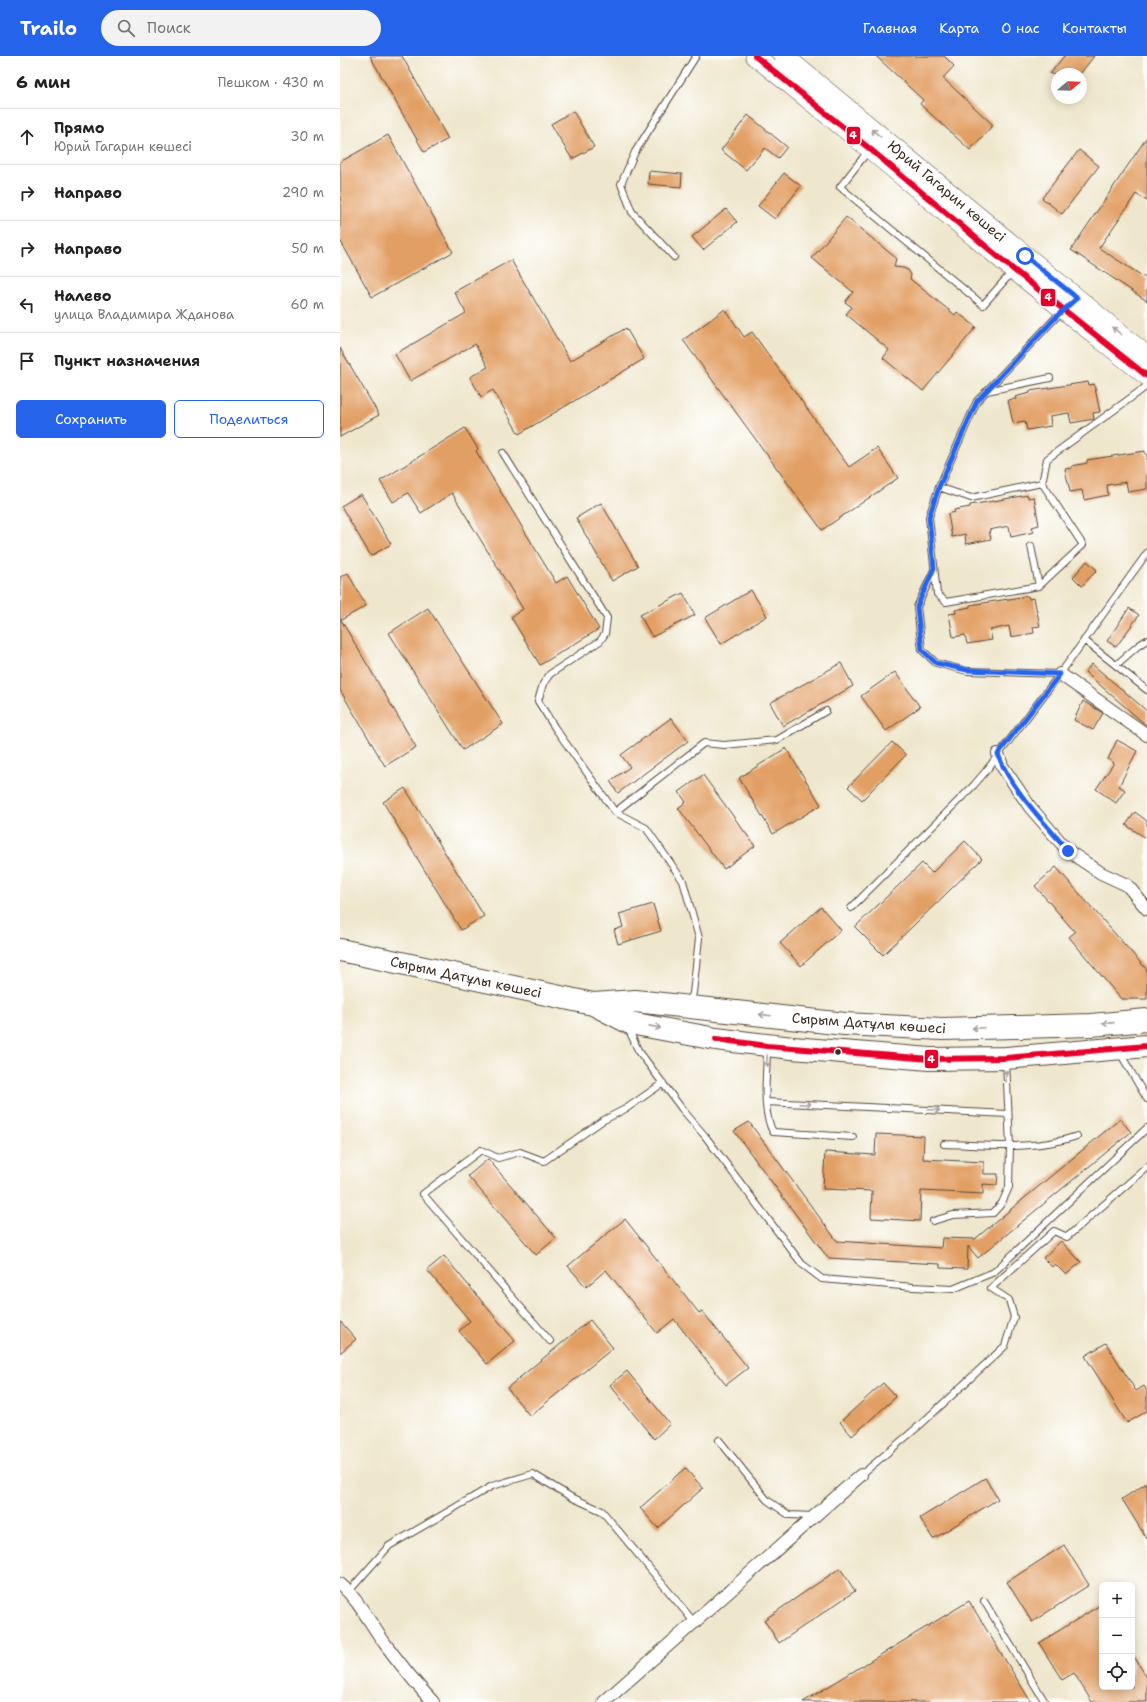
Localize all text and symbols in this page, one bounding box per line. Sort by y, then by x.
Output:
search box [101,10,381,46]
text: Trailo [20,16,77,41]
icon: search [115,17,137,39]
text: Поиск [147,18,191,38]
text: Главная [863,19,917,37]
text: Карта [939,19,979,37]
text: О нас [1001,19,1040,37]
text: Контакты [1062,19,1127,37]
north arrow [1051,68,1087,104]
text: 6 мин [16,71,71,93]
text: Пешком · 430 m [218,74,324,91]
text: Прямо [54,118,104,138]
icon: ahead [16,126,38,148]
line badge: 4 [846,126,861,145]
text: 30 m [290,128,324,145]
text: 4 [849,128,857,143]
one-way arrow [871,128,882,137]
street label: Юрий Гагарин көшесі [884,136,1010,246]
text: Юрий Гагарин көшесі [54,138,192,155]
icon: right [16,182,38,204]
text: Направо [54,183,122,203]
text: 290 m [282,184,324,201]
icon: right [16,238,38,260]
text: Направо [54,239,122,259]
text: 50 m [291,240,324,257]
route start [1016,247,1034,265]
text: Налево [54,286,112,306]
line badge: 4 [1040,288,1056,307]
text: 4 [1044,290,1052,305]
icon: left [16,294,38,316]
text: 60 m [291,296,324,313]
text: улица Владимира Жданова [54,306,234,323]
one-way arrow [1111,327,1122,336]
icon: arrive [16,350,38,372]
text: Пункт назначения [54,351,200,371]
button: Сохранить [16,400,166,438]
button: Поделиться [174,400,324,438]
route end [1059,842,1077,860]
street label: Сырым Датұлы көшесі [389,952,543,1002]
street label: Сырым Датұлы көшесі [791,1009,947,1037]
one-way arrow [759,1011,772,1019]
one-way arrow [1102,1020,1115,1027]
one-way arrow [648,1023,661,1031]
one-way arrow [972,1024,985,1032]
unlabelled marker [833,1047,843,1057]
line badge: 4 [924,1049,939,1069]
text: 4 [927,1052,935,1067]
one-way arrow [763,1054,771,1067]
one-way arrow [1003,1070,1010,1083]
one-way arrow [798,1100,811,1108]
one-way arrow [927,1107,940,1114]
map controls [1099,1582,1135,1690]
button: + [1099,1582,1135,1618]
button: − [1099,1618,1135,1654]
button: locate [1099,1654,1135,1690]

